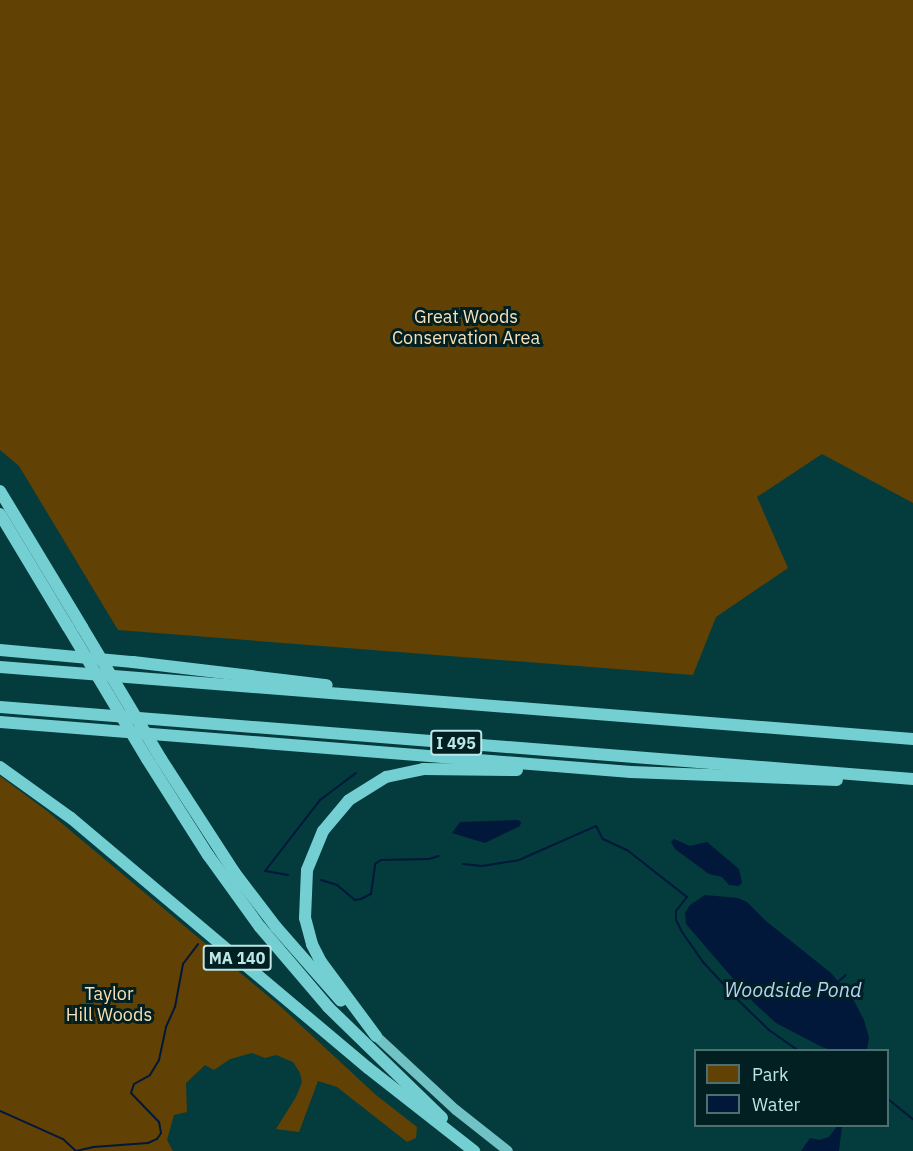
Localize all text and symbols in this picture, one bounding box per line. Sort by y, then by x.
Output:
park label: Great Woods Conservation Area [392,307,540,350]
road number: I 495 [429,730,483,756]
road number: MA 140 [202,945,272,971]
water label: Woodside Pond [724,977,862,1001]
park label: Taylor Hill Woods [66,984,152,1026]
legend [694,1049,889,1127]
text: Park [752,1063,788,1086]
text: Water [752,1093,800,1116]

